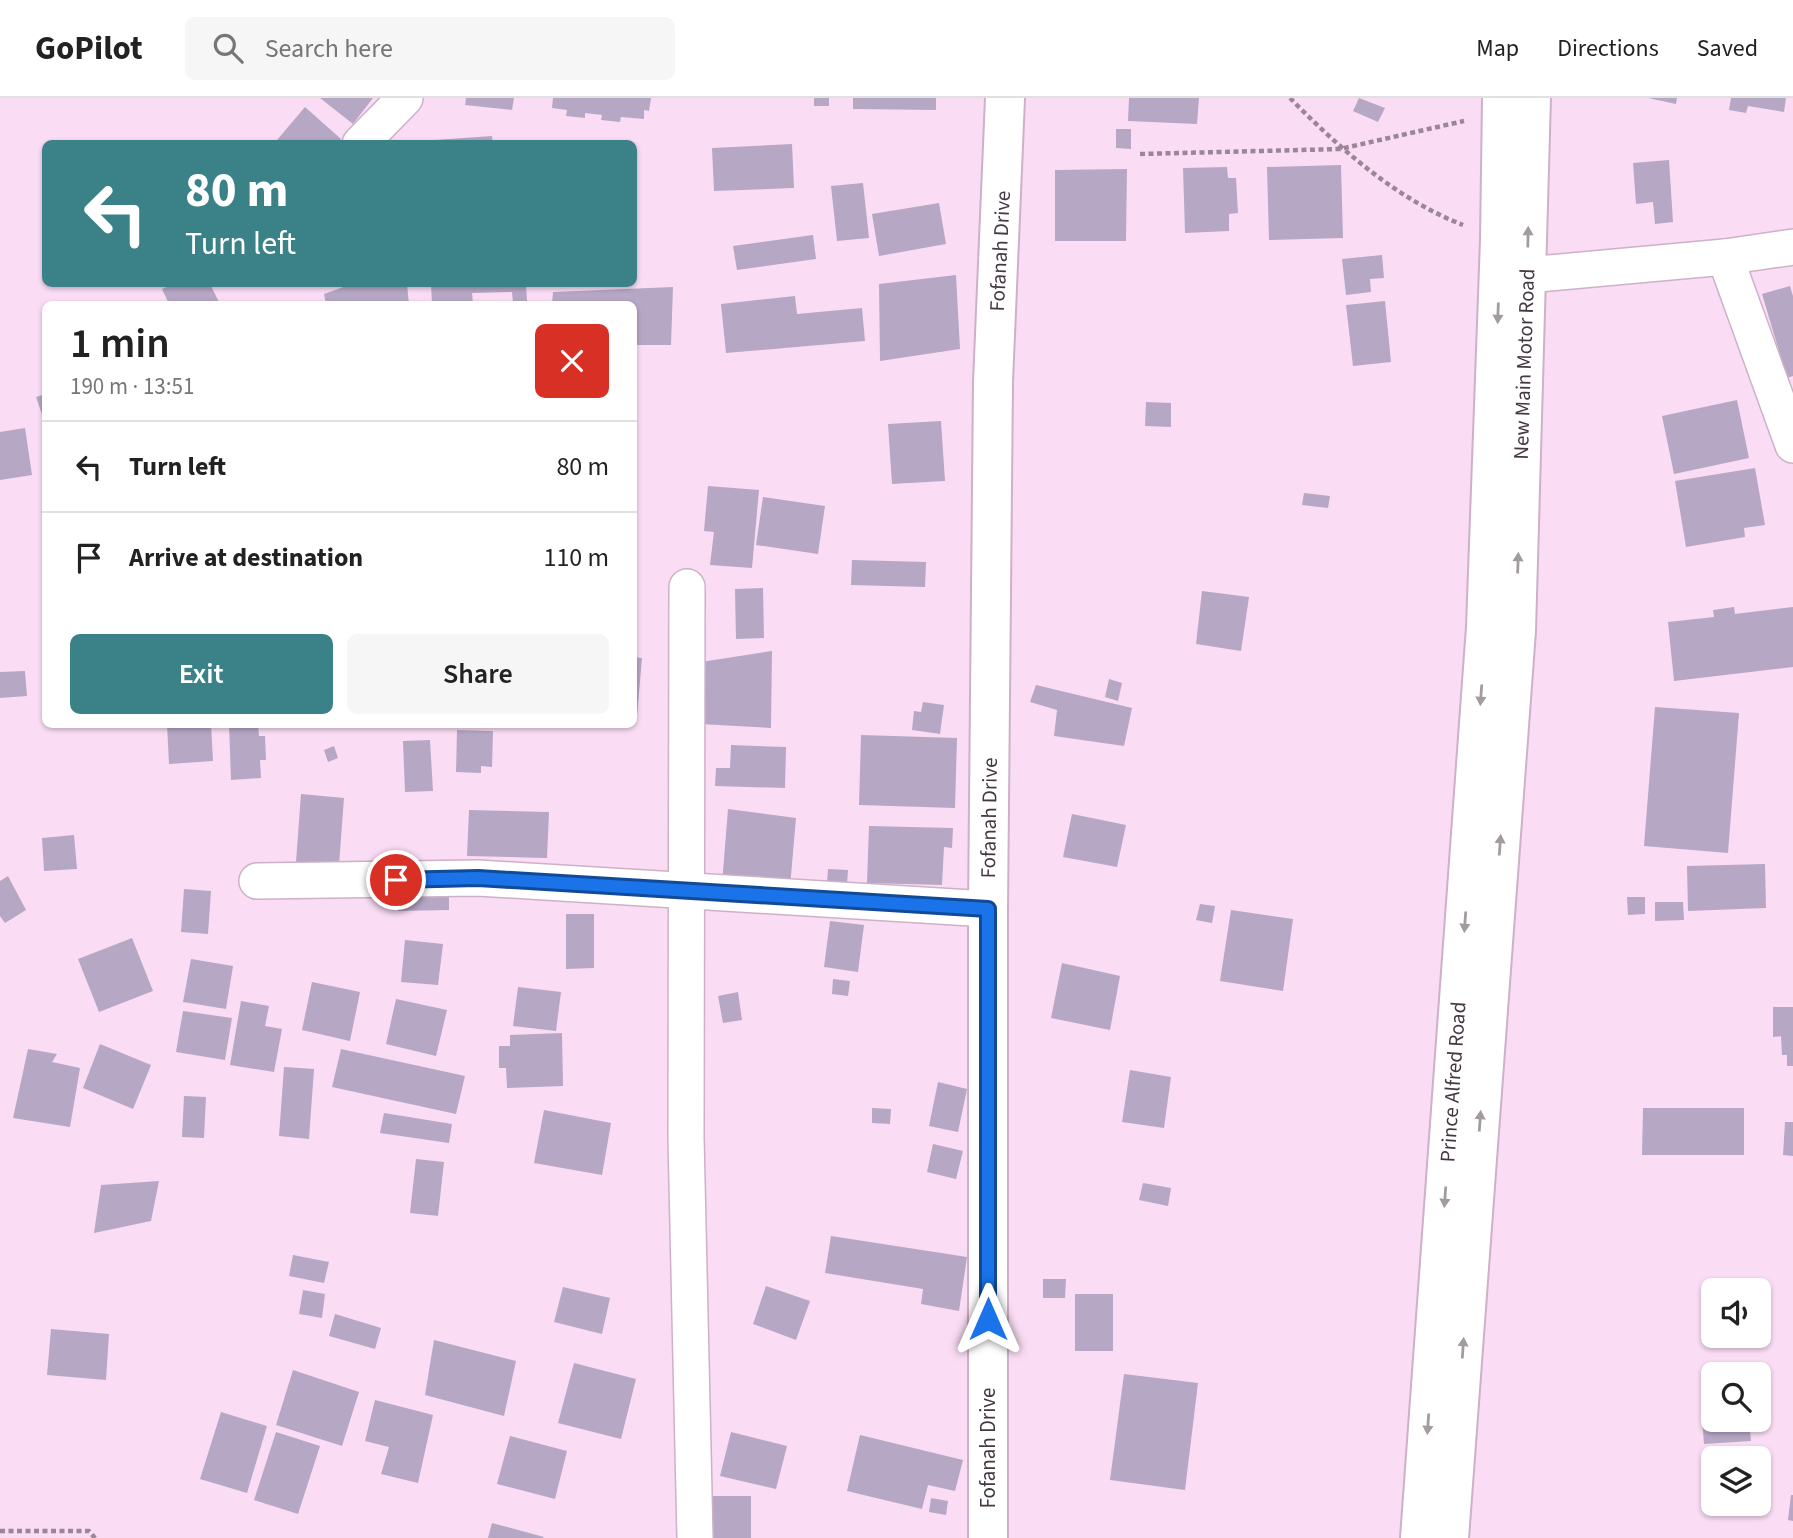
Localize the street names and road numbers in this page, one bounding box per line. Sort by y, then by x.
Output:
street label: Fofanah Drive [982,190,1018,312]
street label: New Main Motor Road [1506,268,1542,460]
street label: Fofanah Drive [973,757,1005,879]
street label: Prince Alfred Road [1432,1001,1474,1163]
street label: Fofanah Drive [973,1388,1003,1508]

